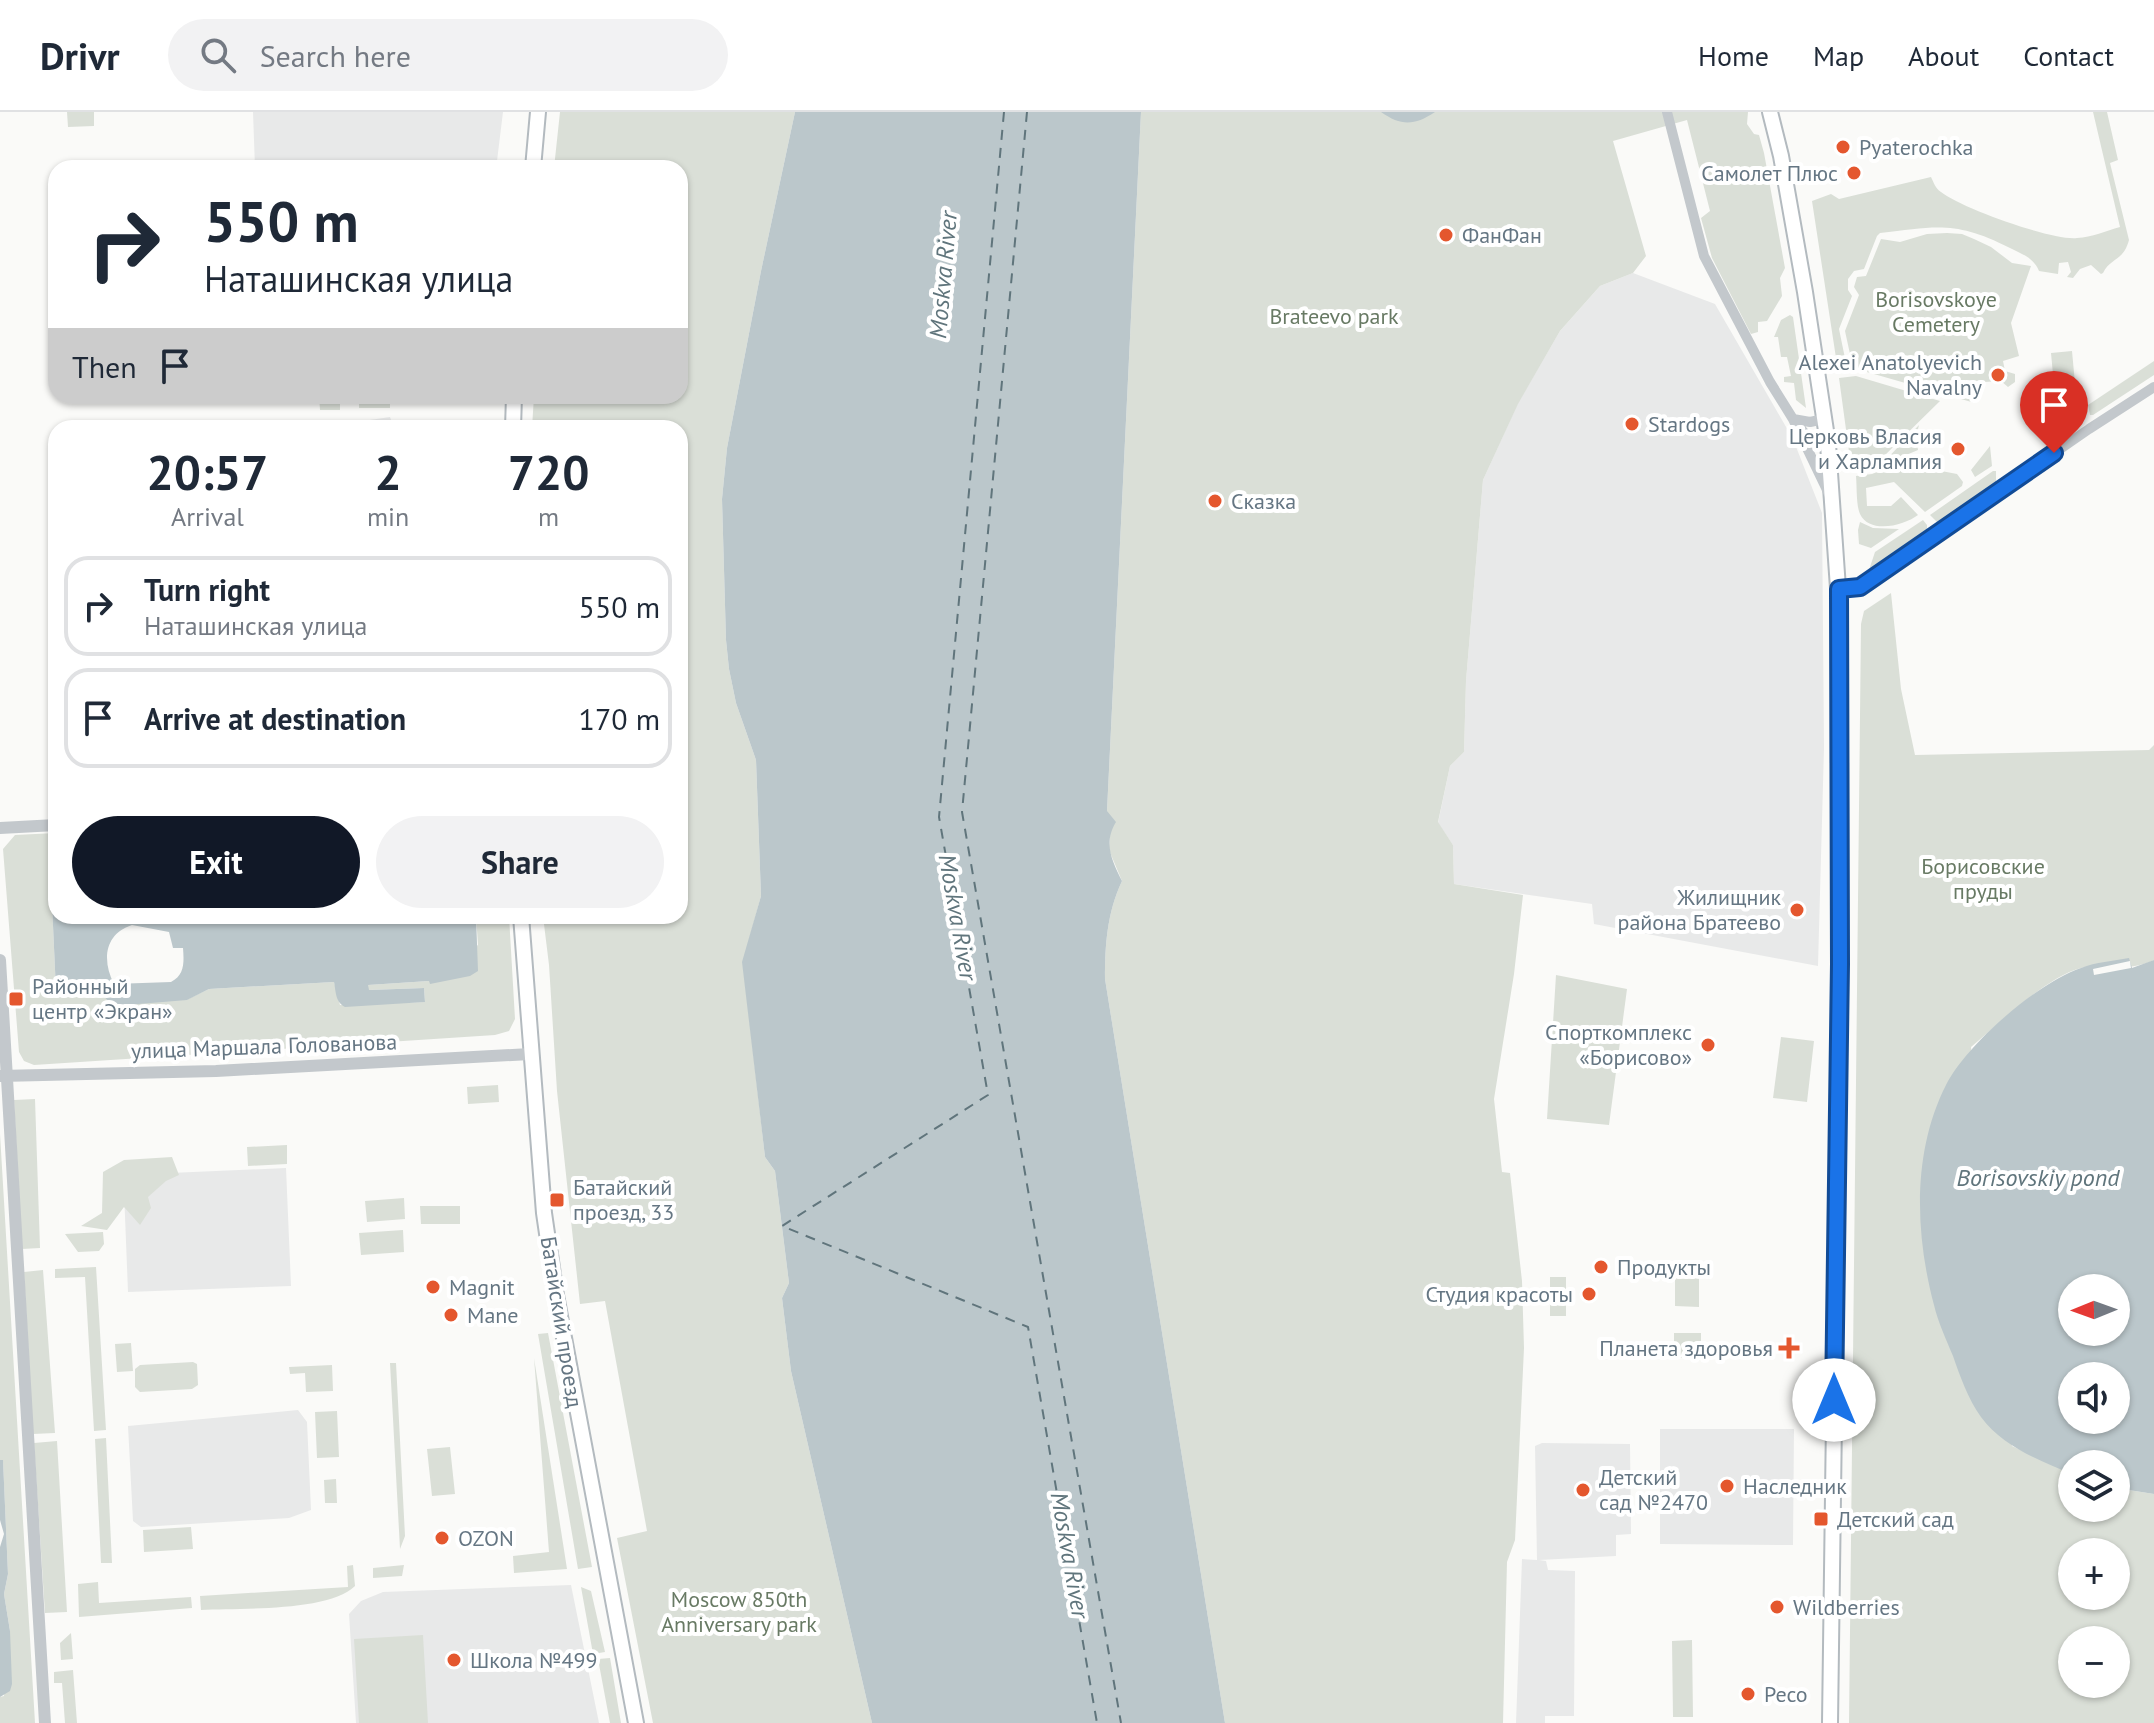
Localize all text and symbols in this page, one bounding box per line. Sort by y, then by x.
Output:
search box [168,19,728,91]
text: Drivr [40,31,120,80]
icon: search [196,33,240,77]
text: Search here [260,36,411,75]
text: Home [1698,37,1769,74]
text: Map [1813,37,1864,74]
text: About [1908,37,1979,74]
text: Contact [2023,37,2114,74]
place label: Pyaterochka [1859,133,1974,161]
marker: Pyaterochka [1834,138,1852,156]
place label: Самолет Плюс [1701,159,1838,187]
marker: Самолет Плюс [1845,164,1863,182]
text: 550 m [204,185,359,257]
icon: right [72,192,176,296]
water label: Moskva River [922,208,964,340]
place label: ФанФан [1462,221,1542,249]
marker: ФанФан [1437,226,1455,244]
text: Наташинская улица [204,255,513,302]
park label: Borisovskoye Cemetery [1875,285,1997,338]
park label: Brateevo park [1270,302,1399,330]
icon: arrive [153,344,197,388]
text: Then [72,347,137,386]
place label: Alexei Anatolyevich Navalny [1799,348,1983,401]
marker: Alexei Anatolyevich Navalny [1989,366,2007,384]
pin [2020,371,2088,453]
icon: arrive [2032,383,2076,427]
place label: Stardogs [1648,410,1730,438]
marker: Stardogs [1623,415,1641,433]
place label: Церковь Власия и Харлампия [1789,422,1942,475]
marker: Церковь Власия и Харлампия [1949,440,1967,458]
text: 20:57 [147,441,268,503]
text: 2 [374,441,402,503]
text: 720 [508,441,589,503]
place label: Сказка [1231,487,1296,515]
marker: Сказка [1206,492,1224,510]
text: Arrival [171,500,244,533]
text: min [367,500,409,533]
text: m [538,500,559,533]
text: Turn right [144,570,270,609]
icon: right [76,584,120,628]
text: 550 m [579,587,660,626]
text: Наташинская улица [144,609,368,642]
icon: arrive [76,696,120,740]
text: Arrive at destination [144,699,406,738]
text: 170 m [579,699,660,738]
button: Exit [72,816,360,908]
button: Share [376,816,664,908]
water label: Moskva River [932,852,985,985]
park label: Борисовские пруды [1921,852,2045,905]
place label: Жилищник района Братеево [1618,883,1781,936]
marker: Жилищник района Братеево [1788,901,1806,919]
place label: Районный центр «Экран» [32,972,173,1025]
marker: Районный центр «Экран» [7,990,25,1008]
place label: Спорткомплекс «Борисово» [1545,1018,1692,1071]
street label: улица Маршала Голованова [130,1027,398,1065]
marker: Спорткомплекс «Борисово» [1699,1036,1717,1054]
water label: Borisovskiy pond [1957,1162,2120,1193]
place label: Батайский проезд, 33 [573,1173,674,1226]
marker: Батайский проезд, 33 [548,1191,566,1209]
street label: Батайский проезд [535,1234,589,1410]
place label: Продукты [1617,1253,1711,1281]
marker: Продукты [1592,1258,1610,1276]
place label: Magnit [449,1273,515,1301]
north arrow [2058,1274,2130,1346]
map controls [2058,1274,2130,1698]
marker: Magnit [424,1278,442,1296]
place label: Студия красоты [1425,1280,1573,1308]
marker: Студия красоты [1580,1285,1598,1303]
place label: Mane [467,1301,519,1329]
marker: Mane [442,1306,460,1324]
place label: Планета здоровья [1599,1334,1773,1362]
marker: Планета здоровья [1780,1339,1798,1357]
position arrow [1792,1358,1876,1442]
button: sound [2058,1362,2130,1434]
button: layers [2058,1450,2130,1522]
place label: Детский сад №2470 [1599,1463,1708,1516]
place label: Наследник [1743,1472,1847,1500]
marker: Наследник [1718,1477,1736,1495]
marker: Детский сад №2470 [1574,1481,1592,1499]
water label: Moskva River [1044,1490,1097,1623]
place label: Детский сад [1837,1505,1954,1533]
marker: Детский сад [1812,1510,1830,1528]
place label: OZON [458,1524,514,1552]
marker: OZON [433,1529,451,1547]
button: + [2058,1538,2130,1610]
park label: Moscow 850th Anniversary park [661,1585,817,1638]
place label: Wildberries [1793,1593,1900,1621]
marker: Wildberries [1768,1598,1786,1616]
button: − [2058,1626,2130,1698]
place label: Школа №499 [470,1646,598,1674]
marker: Школа №499 [445,1651,463,1669]
place label: Ресо [1764,1680,1808,1708]
marker: Ресо [1739,1685,1757,1703]

